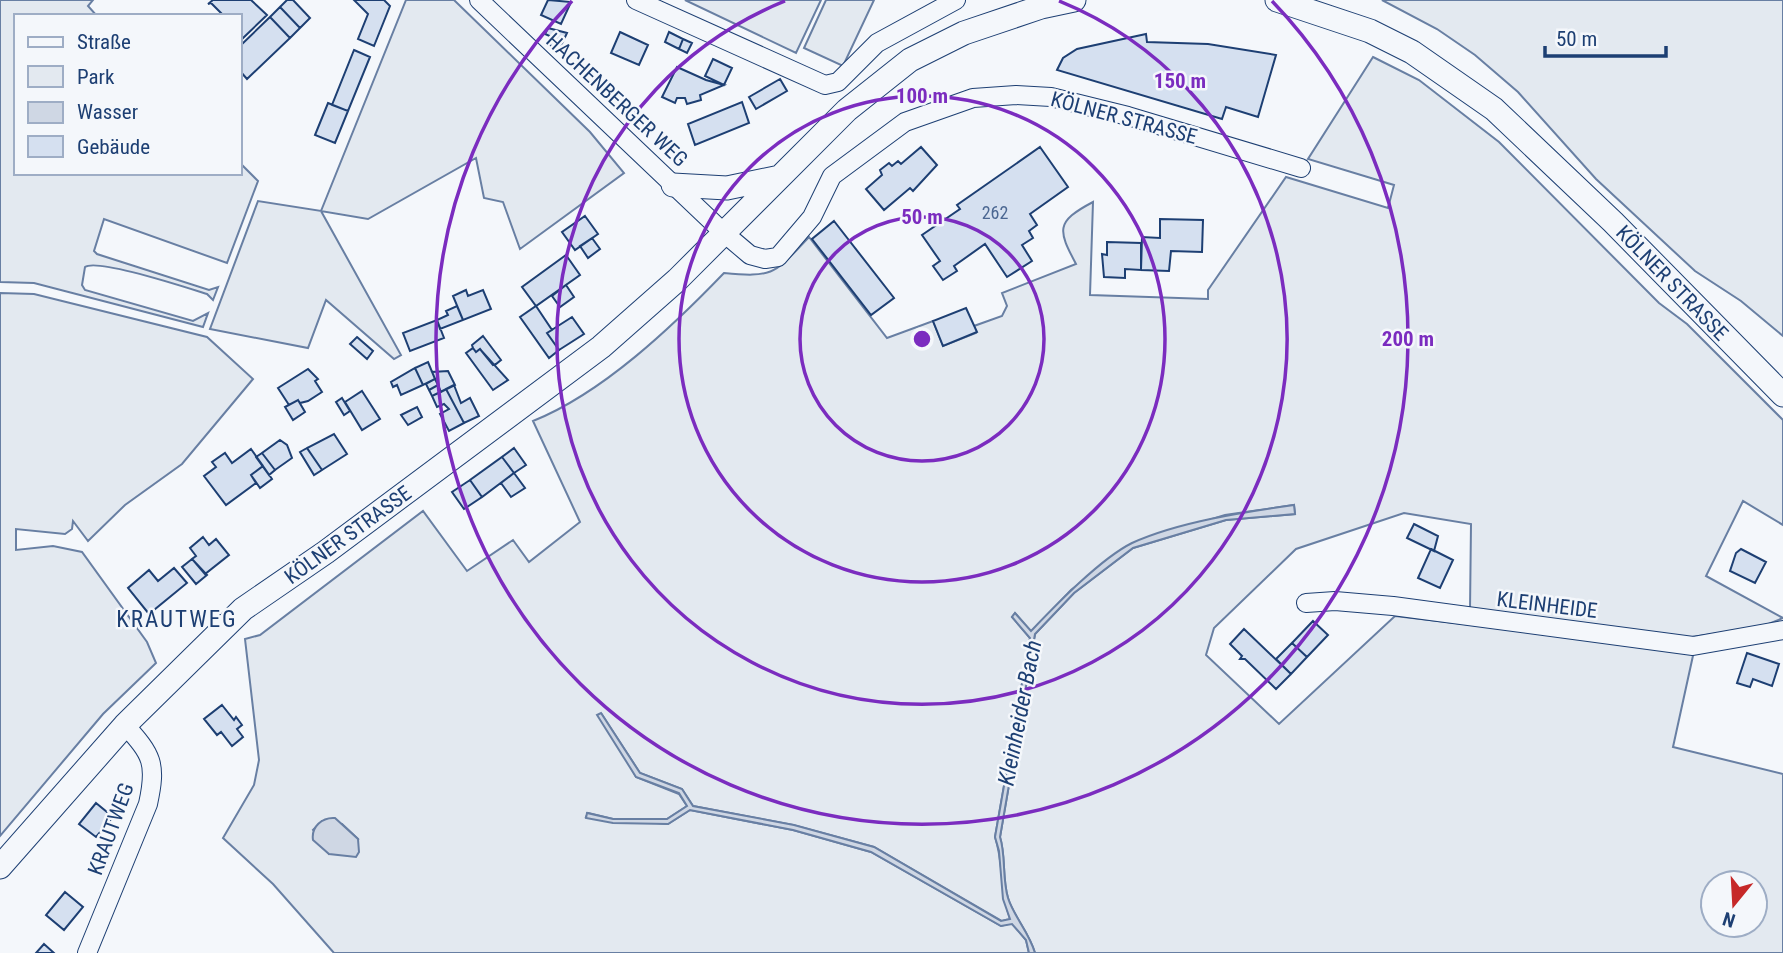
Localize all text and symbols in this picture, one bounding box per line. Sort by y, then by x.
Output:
legend [14,14,242,175]
scale bar [1545,14,1666,58]
text: 50 m [1556,27,1597,51]
street label: HACHENBERGER WEG [541,28,693,172]
text: Straße [77,30,131,54]
text: Park [77,65,115,89]
text: 150 m [1154,69,1206,93]
text: 100 m [896,84,948,108]
street label: KÖLNER STRASSE [1048,87,1200,149]
text: Wasser [77,100,138,124]
text: Gebäude [77,135,150,159]
house number: 262 [982,202,1008,223]
text: 50 m [901,205,943,229]
street label: KÖLNER STRASSE [1611,221,1733,345]
centre of rings [910,327,934,351]
text: 200 m [1382,327,1434,351]
street label: KÖLNER STRASSE [280,481,416,589]
street label: KLEINHEIDE [1495,587,1599,623]
district label: KRAUTWEG [116,606,238,633]
water label: Kleinheider Bach [993,638,1047,788]
street label: KRAUTWEG [83,780,139,878]
north arrow [1699,869,1769,939]
text: N [1720,907,1738,932]

